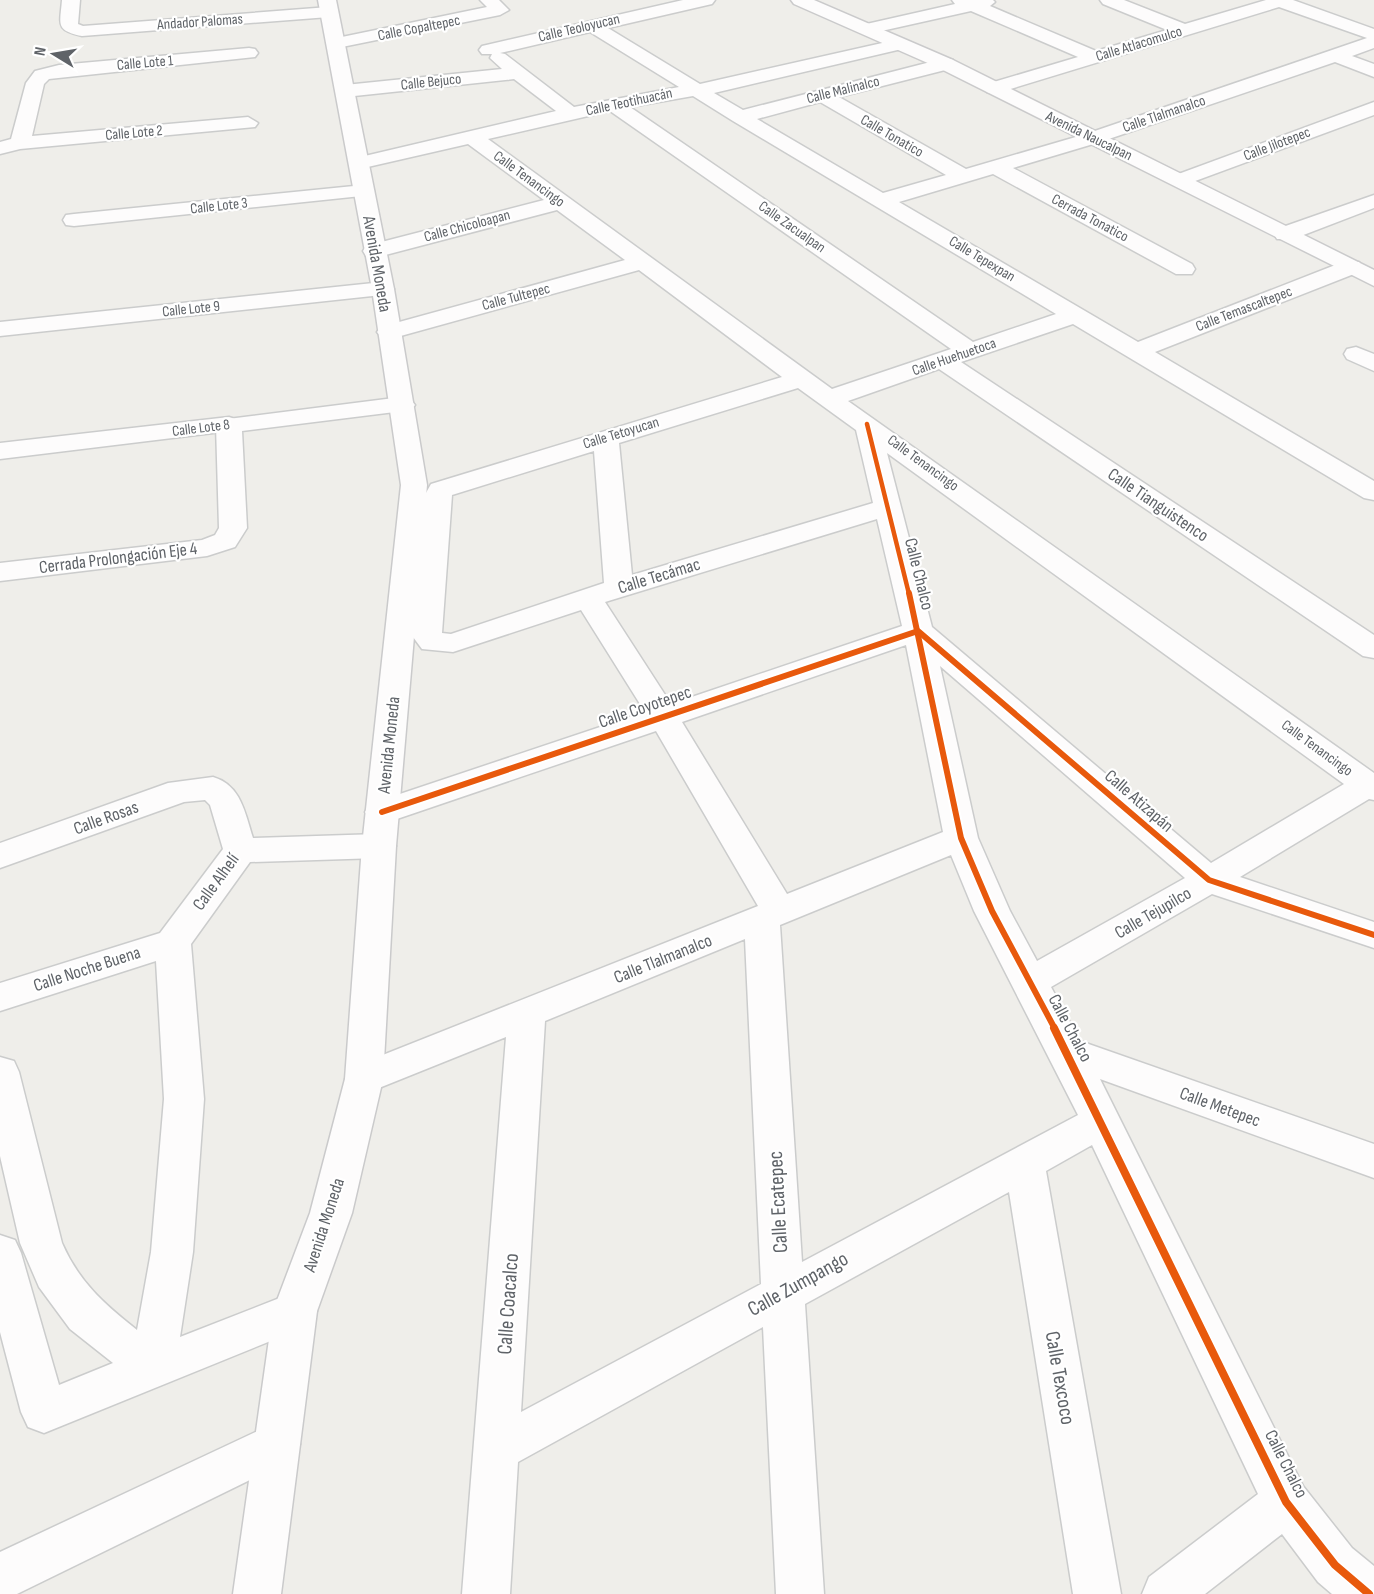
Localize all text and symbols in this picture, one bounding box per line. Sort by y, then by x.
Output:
street label: Calle Teoloyucan [536,9,622,47]
street label: Andador Palomas [155,10,244,35]
street label: Calle Copaltepec [376,11,462,45]
street label: Calle Atlacomulco [1093,22,1185,66]
north arrow [24,24,84,84]
text: N [31,45,51,57]
street label: Calle Lote 1 [116,51,175,75]
street label: Calle Bejuco [400,69,462,95]
street label: Calle Malinalco [805,72,881,108]
street label: Calle Teotihuacán [584,84,674,120]
street label: Calle Tlalmanalco [1120,91,1208,137]
street label: Avenida Naucalpan [1042,106,1135,165]
street label: Calle Tonatico [857,110,927,162]
street label: Calle Lote 2 [105,121,163,145]
street label: Calle Jilotepec [1241,123,1313,165]
street label: Calle Tenancingo [489,147,569,211]
street label: Cerrada Tonatico [1048,190,1132,246]
street label: Calle Lote 3 [189,194,249,218]
street label: Calle Zacualpan [755,197,829,257]
street label: Calle Chicoloapan [422,205,512,247]
street label: Avenida Moneda [358,213,396,314]
street label: Calle Tepexpan [945,232,1019,286]
street label: Calle Tultepec [480,279,552,315]
street label: Calle Temascaltepec [1193,282,1295,336]
street label: Calle Lote 9 [161,297,221,321]
street label: Calle Huehuetoca [909,334,999,380]
street label: Calle Tetoyucan [581,412,661,454]
street label: Calle Lote 8 [171,415,231,441]
street label: Calle Tenancingo [883,431,963,495]
street label: Calle Tianguistenco [1104,464,1212,546]
street label: Calle Chalco [900,536,938,612]
street label: Cerrada Prolongación Eje 4 [38,538,199,578]
street label: Calle Tecámac [615,554,703,598]
street label: Calle Coyotepec [596,681,694,733]
street label: Avenida Moneda [373,695,405,796]
street label: Calle Tenancingo [1277,716,1357,780]
street label: Calle Atizapán [1100,765,1178,837]
street label: Calle Rosas [71,797,141,839]
street label: Calle Alhelí [188,849,244,914]
street label: Calle Tejupilco [1111,883,1195,943]
street label: Calle Tlalmanalco [611,930,715,988]
street label: Calle Noche Buena [31,942,143,996]
street label: Calle Chalco [1043,991,1097,1065]
street label: Calle Metepec [1177,1083,1263,1131]
street label: Calle Ecatepec [763,1150,793,1254]
street label: Avenida Moneda [299,1175,349,1276]
street label: Calle Zumpango [743,1246,853,1322]
street label: Calle Coacalco [492,1253,524,1355]
street label: Calle Texcoco [1039,1329,1081,1427]
street label: Calle Chalco [1260,1427,1312,1501]

